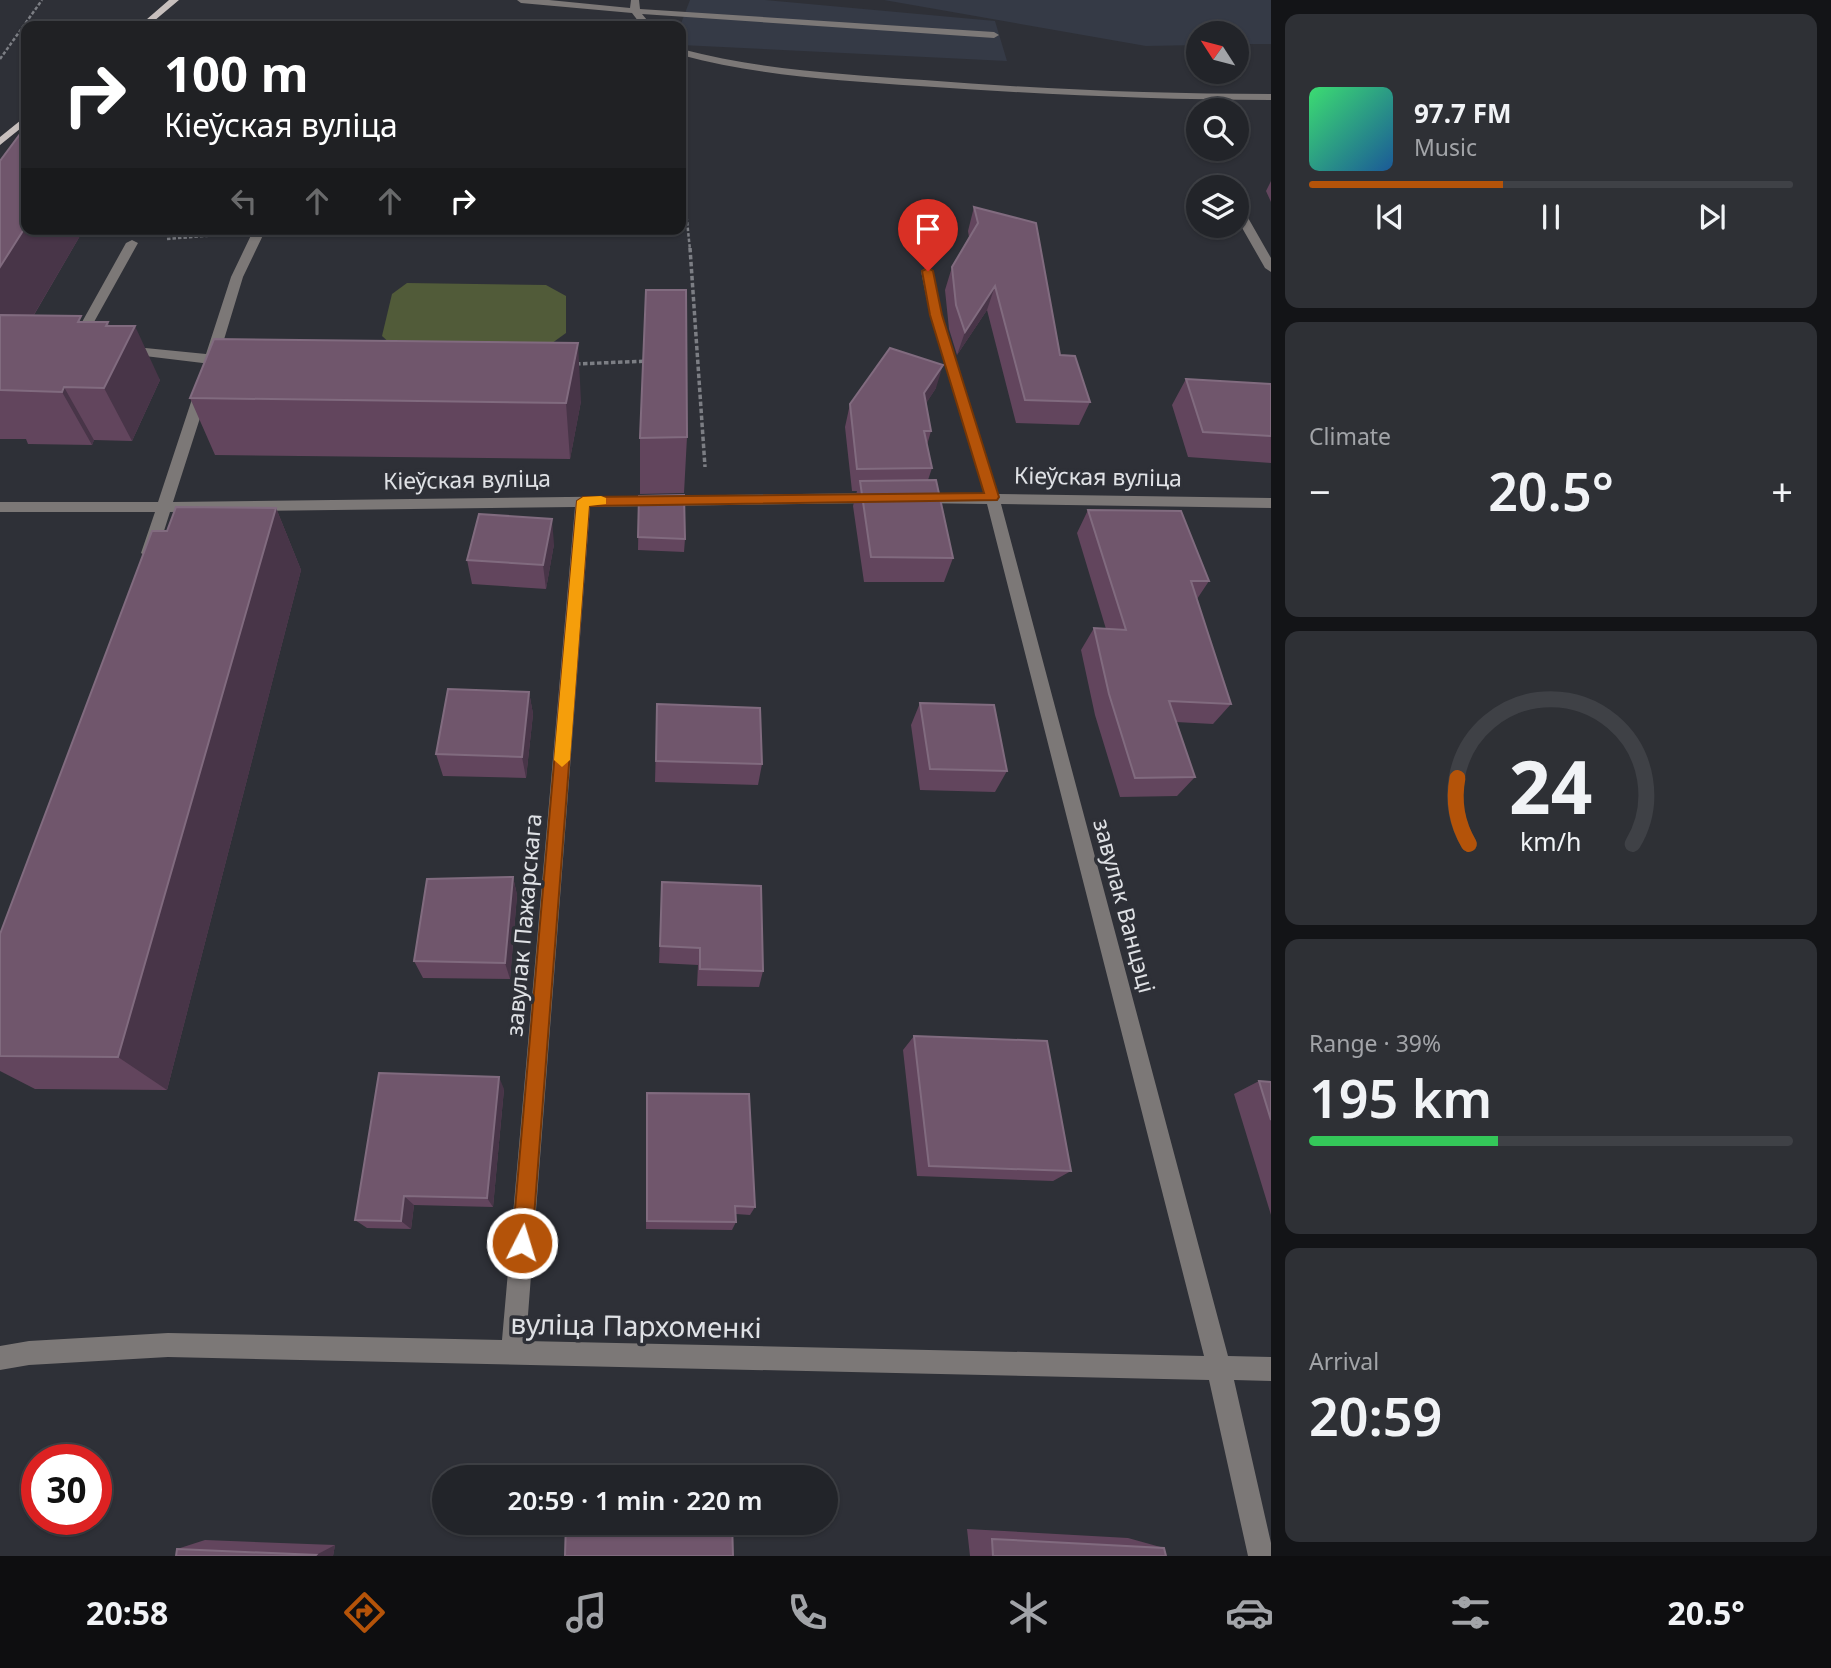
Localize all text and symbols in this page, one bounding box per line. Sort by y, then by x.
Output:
north arrow [1186,21,1250,84]
map controls [1186,21,1249,238]
text: 100 m [164,40,309,106]
icon: right [49,49,140,140]
text: 97.7 FM [1414,95,1511,131]
button: search [1186,98,1249,161]
text: Кіеўская вуліца [164,103,398,146]
text: Music [1414,131,1477,163]
button: layers [1186,175,1249,238]
icon: left [225,182,263,220]
icon: ahead [298,182,336,220]
icon: ahead [371,182,409,220]
icon: right [444,182,482,220]
icon: previous [1371,198,1409,236]
icon: pause [1532,198,1570,236]
icon: next [1693,198,1731,236]
pin [898,199,958,271]
icon: arrive [909,210,947,248]
text: Climate [1309,420,1391,452]
text: 20.5° [1488,455,1614,526]
street label: Кіеўская вуліца [1014,459,1182,493]
street label: Кіеўская вуліца [383,462,551,496]
text: − [1309,465,1331,517]
text: + [1771,465,1793,517]
text: 24 [1509,736,1593,835]
street label: завулак Пажарскага [497,812,549,1038]
street label: завулак Ванцэці [1086,815,1164,996]
text: km/h [1520,824,1582,858]
text: Range · 39% [1309,1027,1441,1059]
text: 195 km [1309,1062,1492,1133]
position arrow [485,1206,559,1280]
street label: вуліца Пархоменкі [510,1304,762,1346]
text: Arrival [1309,1345,1379,1377]
text: 20:59 [1309,1380,1442,1451]
speed limit sign: 30 [21,1444,112,1535]
text: 20:59 · 1 min · 220 m [508,1482,762,1518]
icon: directions [340,1588,389,1637]
icon: music [562,1588,611,1637]
icon: phone [783,1588,832,1637]
icon: climate [1004,1588,1053,1637]
icon: car [1225,1588,1274,1637]
icon: filters [1446,1588,1495,1637]
text: 20:58 [86,1591,168,1634]
text: 20.5° [1667,1591,1745,1634]

